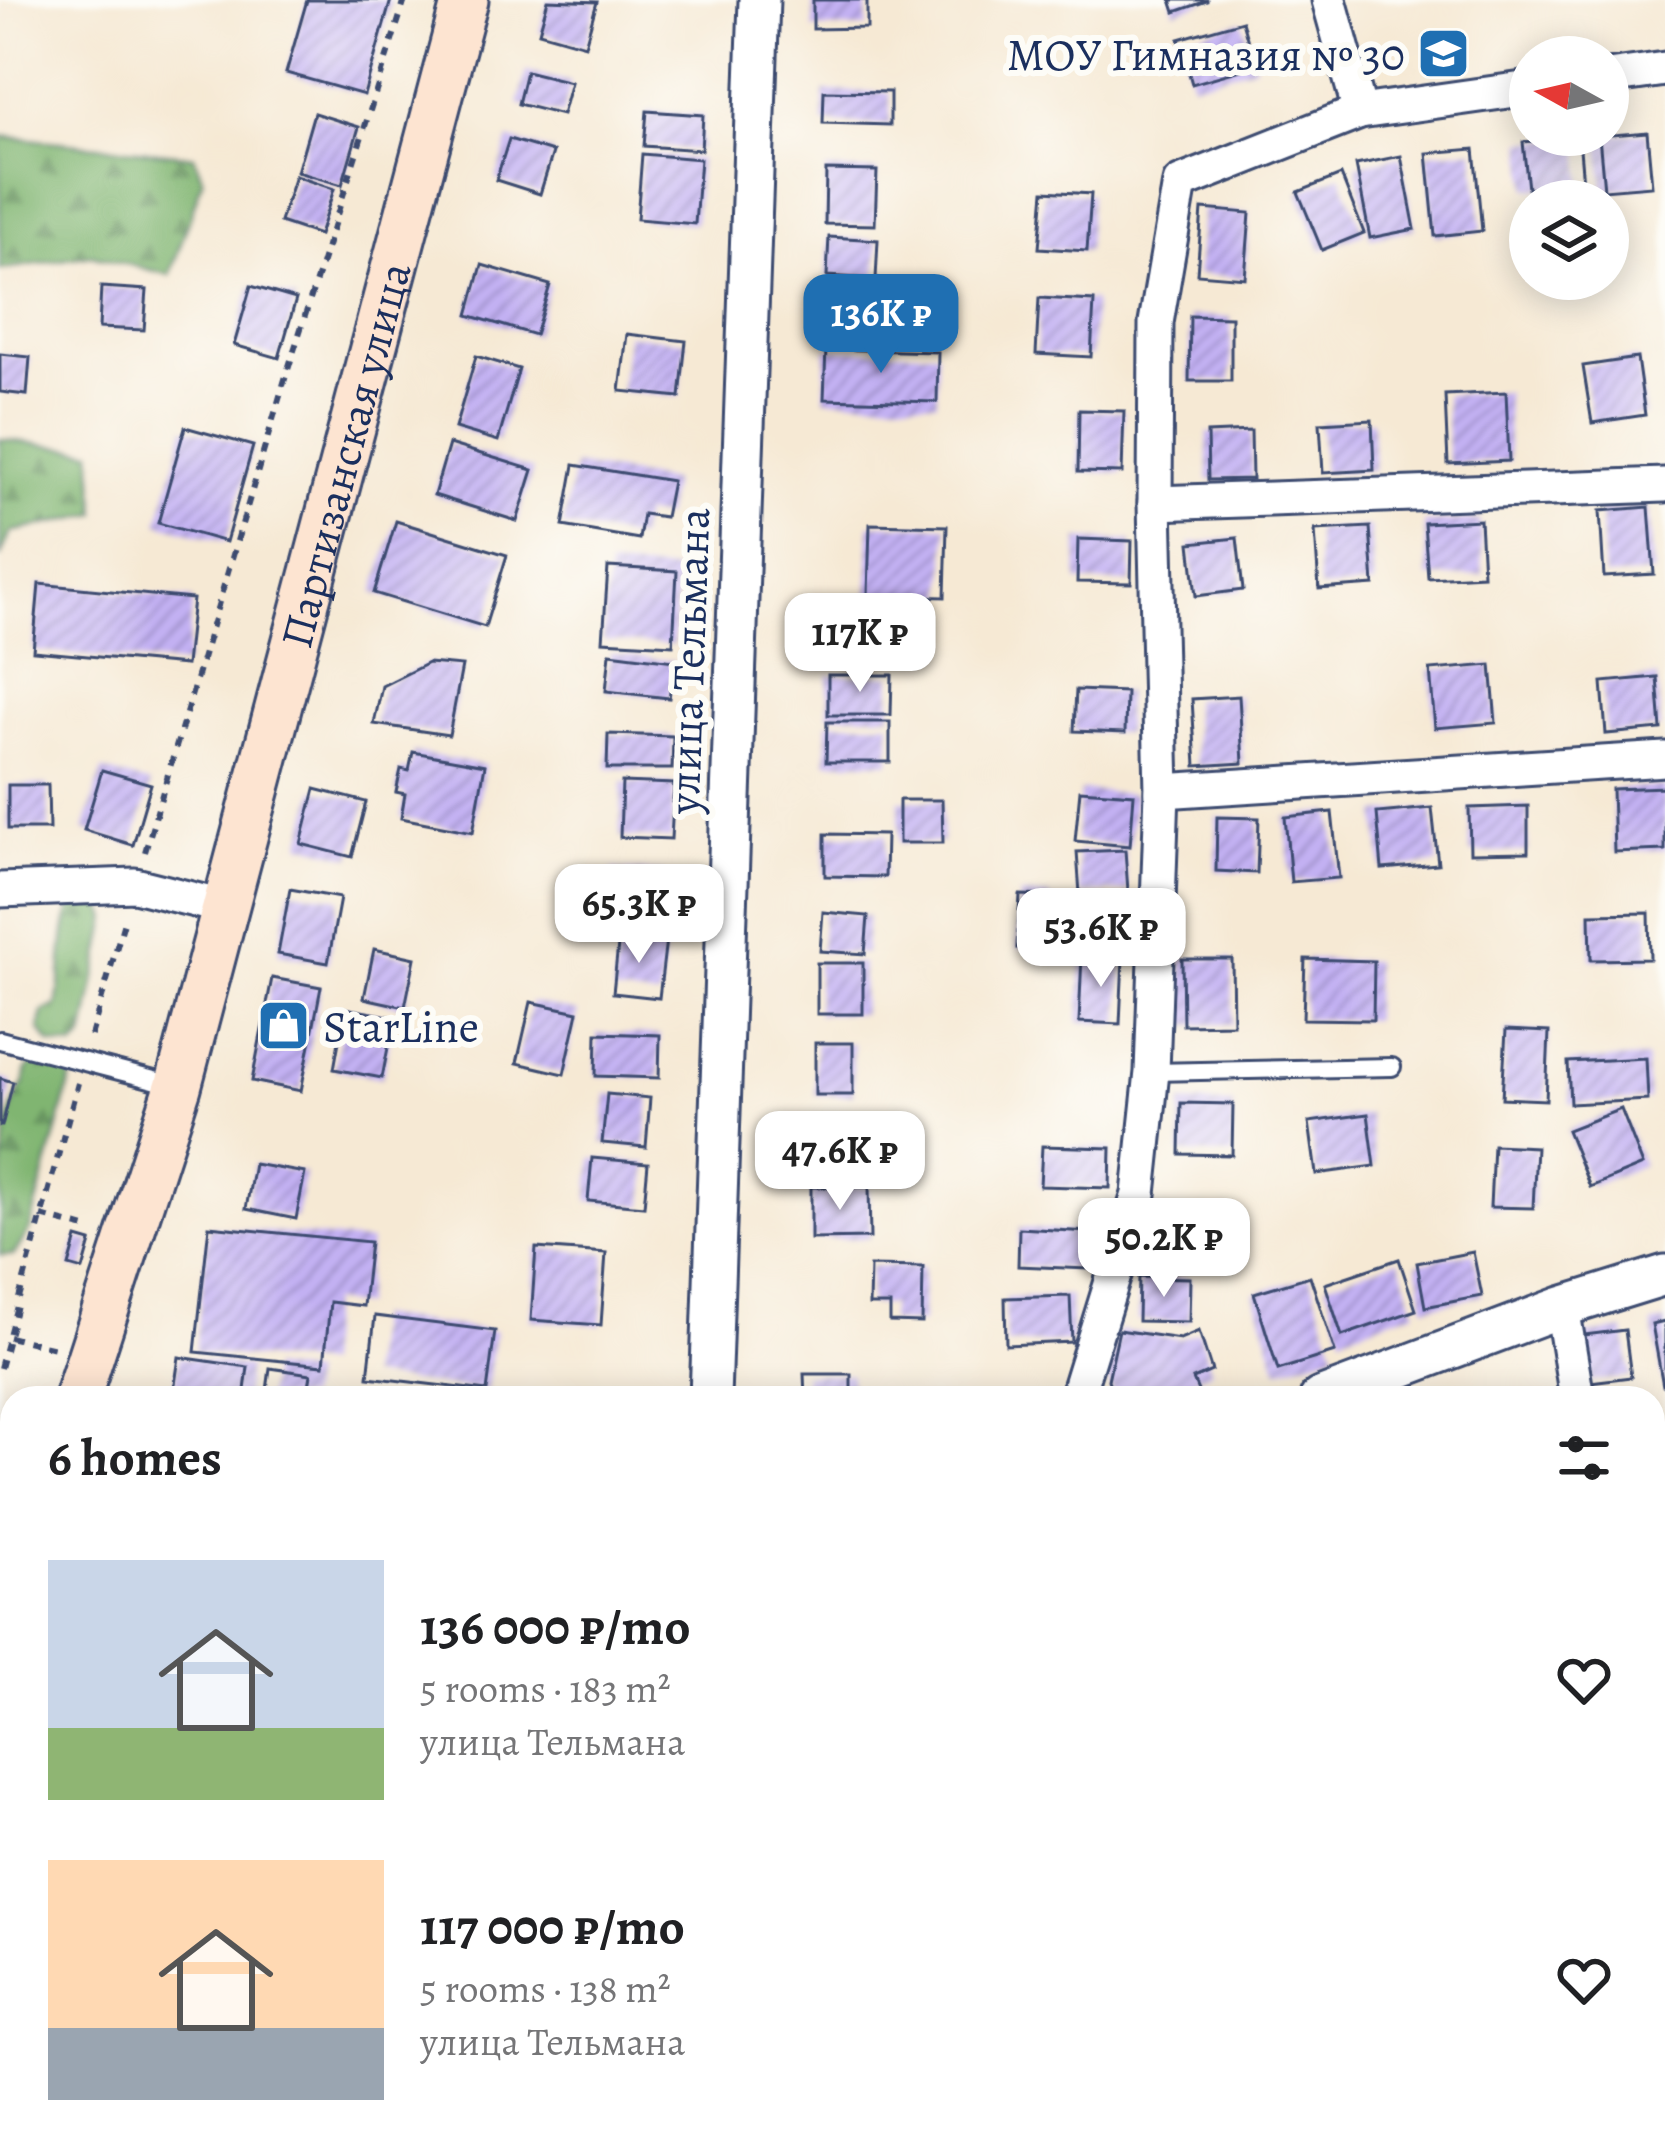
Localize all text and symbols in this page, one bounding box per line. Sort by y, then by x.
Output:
place label: МОУ Гимназия № 30 [1007,24,1405,86]
school or university icon: МОУ Гимназия № 30 [1416,26,1472,82]
north arrow [1509,36,1629,156]
map controls [1509,36,1629,300]
button: layers [1509,180,1629,300]
street label: Партизанская улица [265,255,427,654]
pin: 136K ₽ [783,274,979,376]
text: 136K ₽ [830,286,932,339]
street label: улица Тельмана [653,507,725,816]
pin: 117K ₽ [762,593,958,695]
text: 117K ₽ [812,605,908,658]
pin: 65.3K ₽ [528,864,750,966]
text: 65.3K ₽ [582,876,696,929]
pin: 53.6K ₽ [990,888,1212,990]
text: 53.6K ₽ [1044,900,1158,953]
place label: StarLine [323,996,479,1058]
shop icon: StarLine [256,998,312,1054]
pin: 47.6K ₽ [729,1111,951,1213]
text: 47.6K ₽ [782,1123,898,1176]
pin: 50.2K ₽ [1053,1198,1275,1300]
text: 50.2K ₽ [1105,1210,1223,1263]
text: 6 homes [48,1423,222,1493]
icon: filters [1551,1425,1617,1491]
text: 136 000 ₽/mo [420,1592,690,1662]
icon: home [144,1608,288,1752]
icon: heart [1551,1647,1617,1713]
text: 5 rooms · 183 m² [420,1662,671,1715]
text: улица Тельмана [420,1715,685,1768]
text: 117 000 ₽/mo [420,1892,685,1962]
icon: home [144,1908,288,2052]
icon: heart [1551,1947,1617,2013]
text: 5 rooms · 138 m² [420,1962,671,2015]
text: улица Тельмана [420,2015,685,2068]

